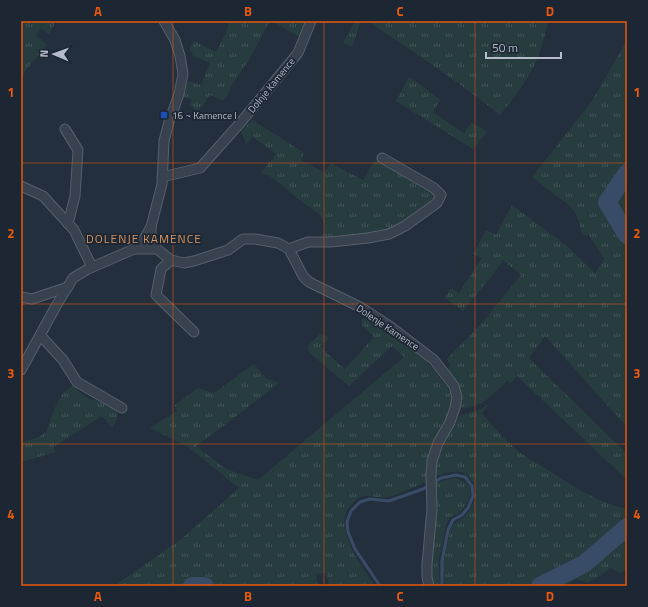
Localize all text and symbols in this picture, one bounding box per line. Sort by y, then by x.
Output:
text: A [94,1,102,21]
text: B [244,1,252,21]
text: C [396,1,404,21]
text: D [546,1,554,21]
north arrow [34,34,74,74]
scale bar [486,34,561,60]
text: 50 m [492,38,518,57]
text: N [36,50,52,58]
street label: Dolnje Kamence [244,54,299,116]
text: 1 [7,82,15,102]
text: 1 [633,82,641,102]
place label: 16 ~ Kamence I [172,108,237,123]
marker: 16 ~ Kamence I [159,110,169,120]
text: 2 [7,223,15,243]
text: 2 [633,223,641,243]
district label: DOLENJE KAMENCE [86,229,202,248]
street label: Dolenje Kamence [353,301,422,354]
text: 3 [7,363,15,383]
text: 3 [633,363,641,383]
text: 4 [7,504,15,524]
text: 4 [633,504,641,524]
text: A [94,586,102,606]
text: B [244,586,252,606]
text: C [396,586,404,606]
text: D [546,586,554,606]

